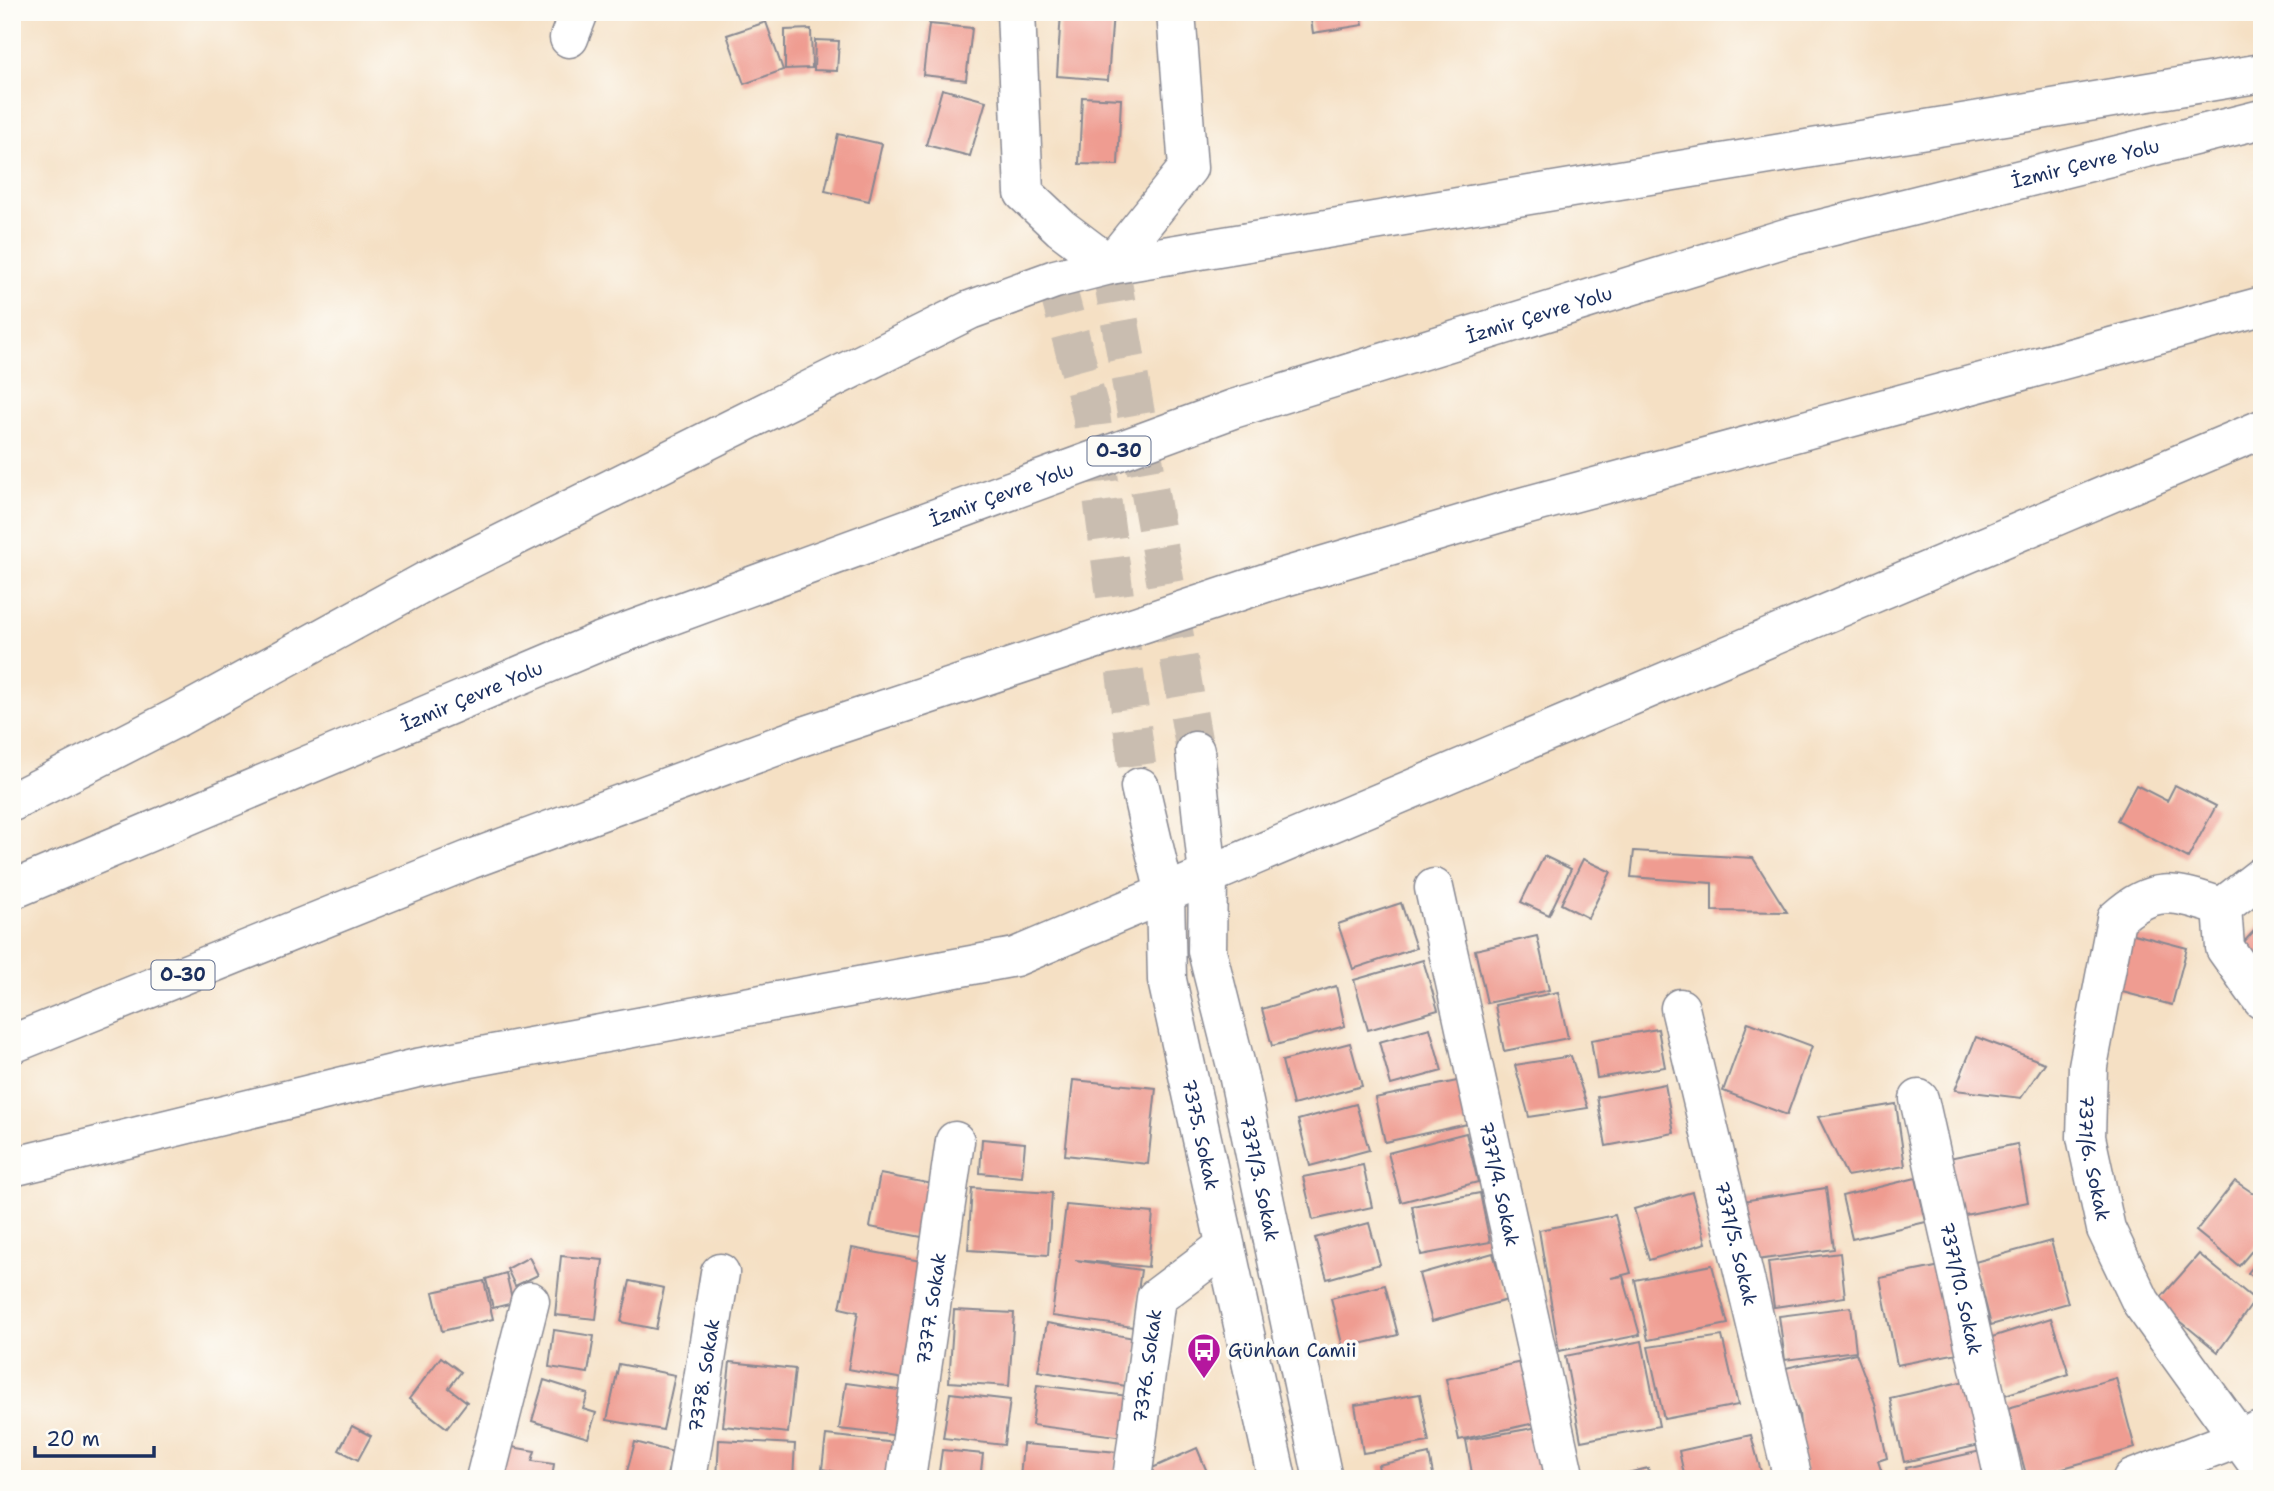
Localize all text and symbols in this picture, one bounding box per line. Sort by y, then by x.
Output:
street label: İzmir Çevre Yolu [2009,133,2162,194]
street label: İzmir Çevre Yolu [1463,280,1615,349]
road number: O-30 [1088,436,1150,466]
street label: İzmir Çevre Yolu [926,457,1077,533]
street label: İzmir Çevre Yolu [397,655,547,737]
road number: O-30 [152,960,214,990]
street label: 7375. Sokak [1176,1077,1225,1193]
street label: 7371/6. Sokak [2073,1094,2116,1224]
street label: 7371/3. Sokak [1234,1113,1285,1244]
street label: 7371/4. Sokak [1473,1119,1525,1249]
street label: 7371/5. Sokak [1709,1179,1763,1308]
street label: 7371/10. Sokak [1934,1220,1988,1357]
street label: 7377. Sokak [911,1251,952,1367]
street label: 7376. Sokak [1128,1307,1167,1425]
street label: 7378. Sokak [683,1317,726,1434]
bus stop icon: Günhan Camii [1185,1331,1223,1380]
place label: Günhan Camii [1228,1338,1357,1363]
scale bar [35,1414,154,1458]
text: 20 m [46,1425,100,1453]

